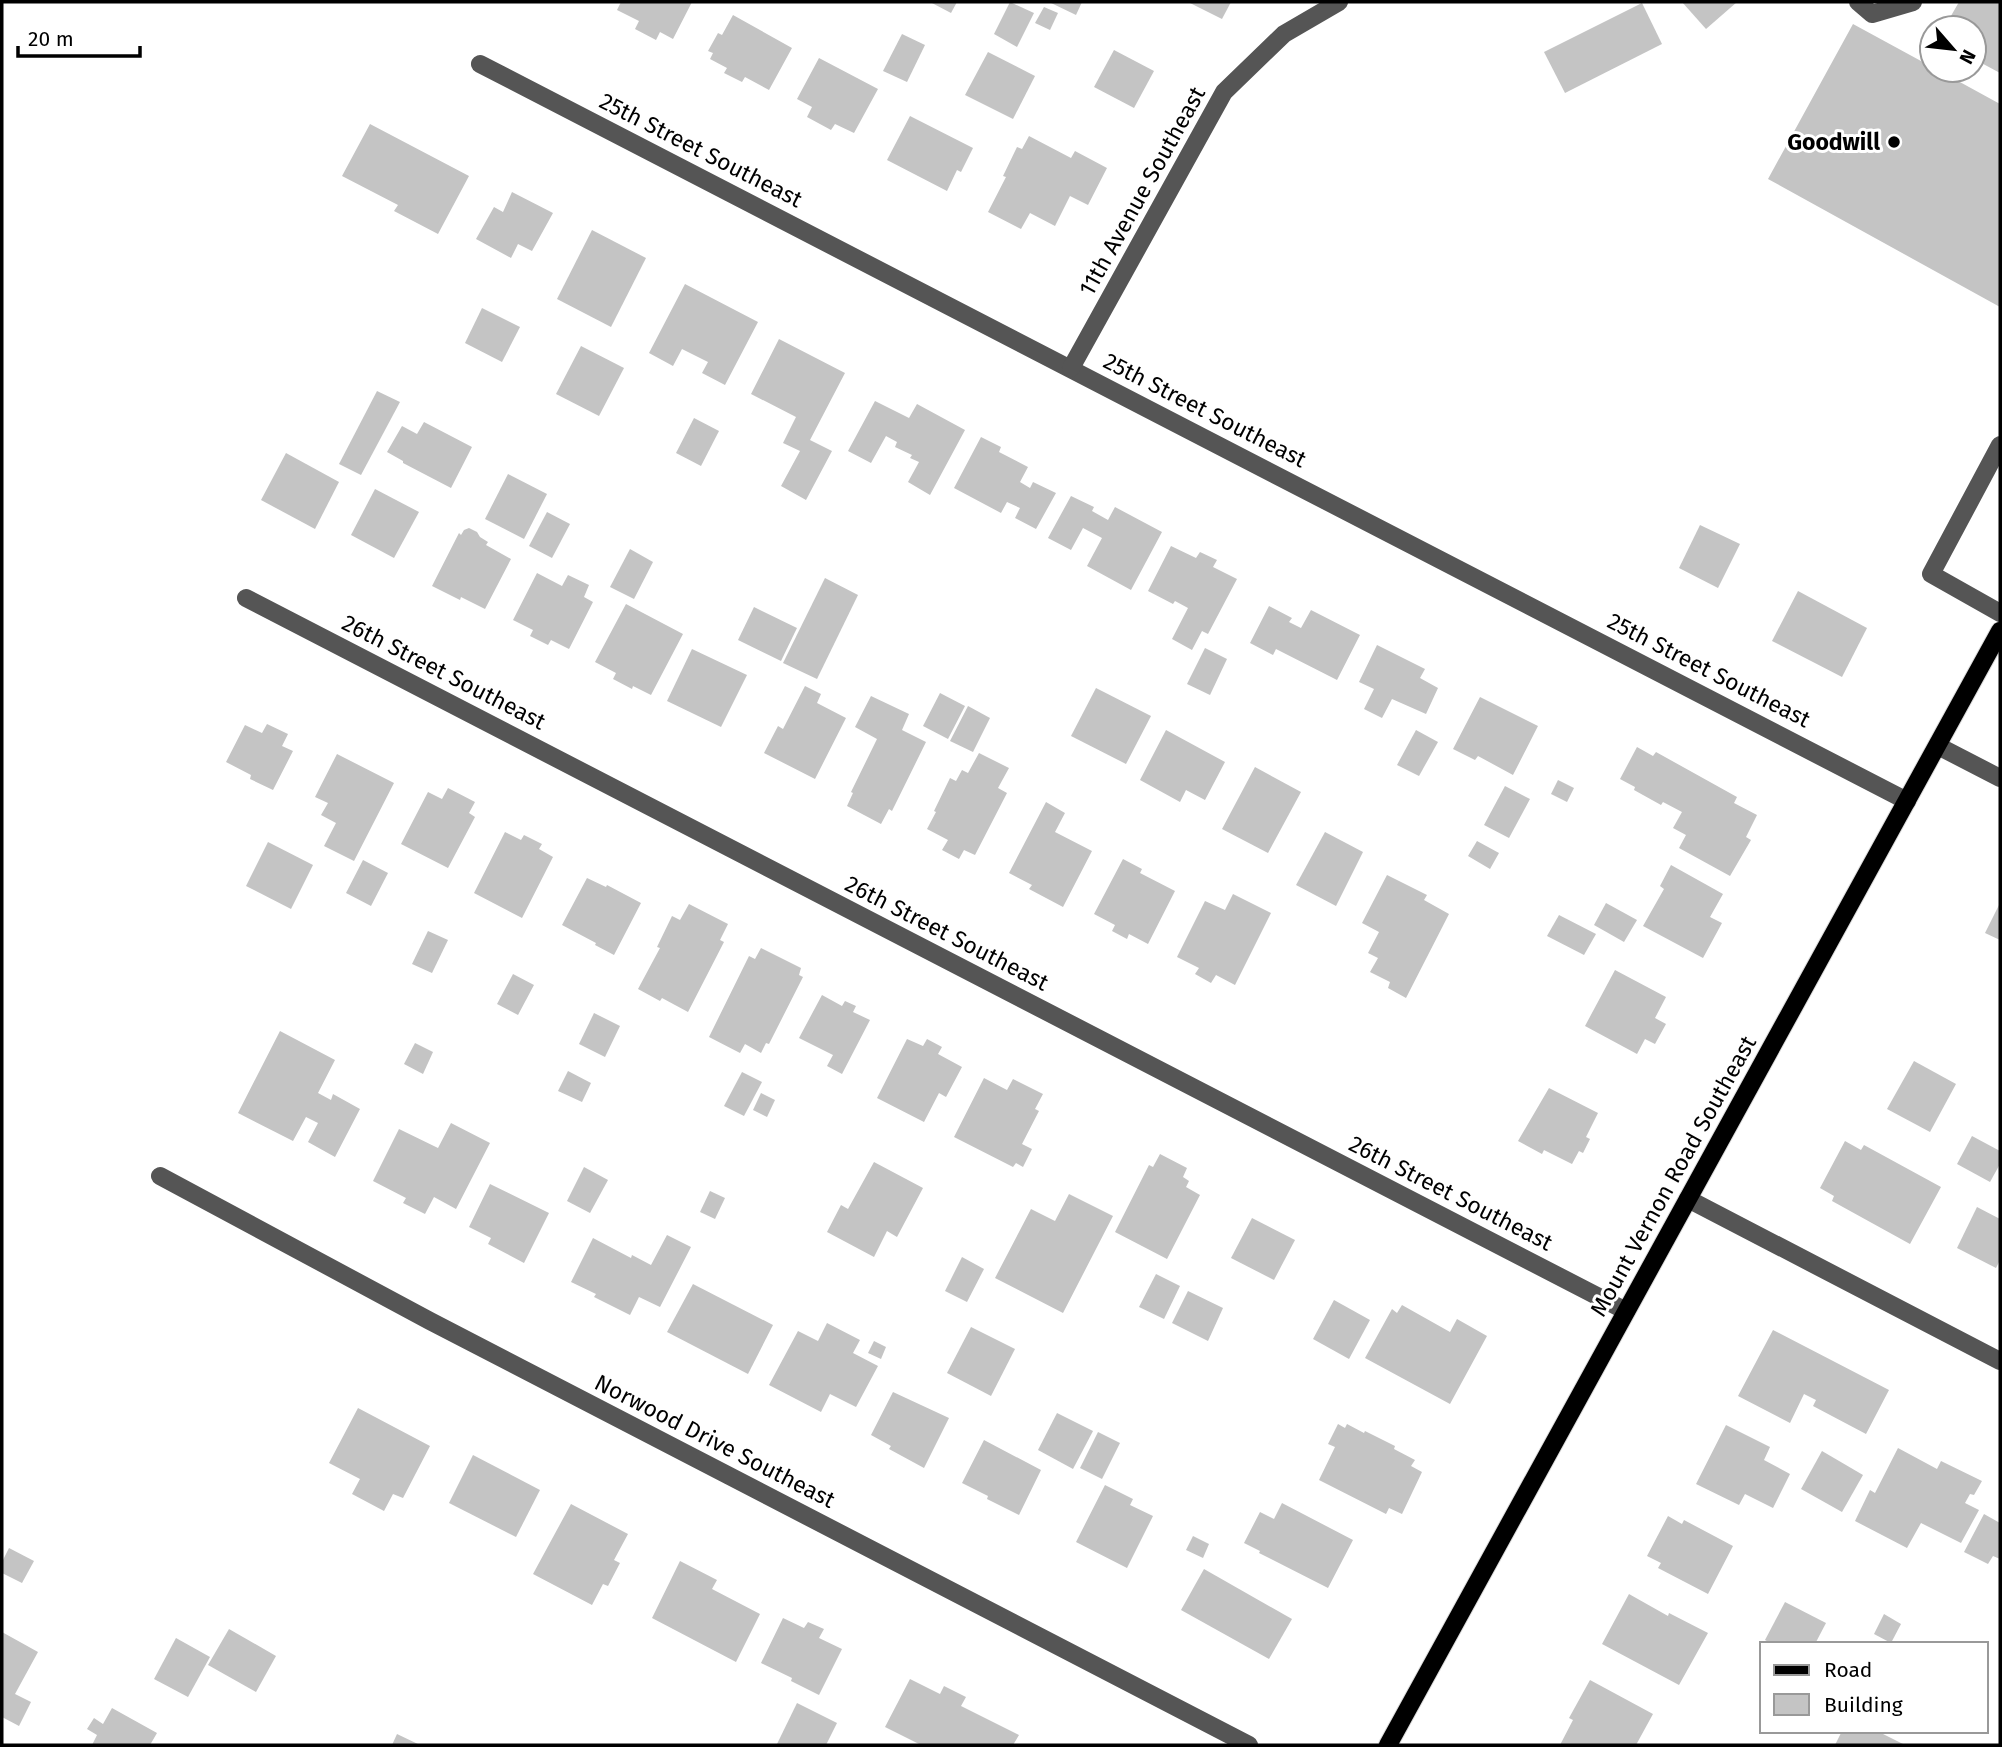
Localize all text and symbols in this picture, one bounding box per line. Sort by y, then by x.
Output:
scale bar [18,14,140,58]
north arrow [1918,14,1988,84]
text: 20 m [28,26,74,52]
text: N [1954,46,1981,68]
street label: 11th Avenue Southeast [1073,81,1211,300]
street label: 25th Street Southeast [595,87,808,214]
place label: Goodwill [1787,128,1880,156]
marker: Goodwill [1886,134,1902,150]
street label: 25th Street Southeast [1099,347,1312,474]
street label: 25th Street Southeast [1603,607,1816,734]
street label: 26th Street Southeast [338,609,551,736]
street label: 26th Street Southeast [841,870,1054,997]
street label: Mount Vernon Road Southeast [1584,1030,1762,1321]
street label: 26th Street Southeast [1345,1130,1558,1257]
street label: Norwood Drive Southeast [590,1368,840,1514]
legend [1760,1642,1988,1733]
text: Road [1824,1657,1872,1683]
text: Building [1824,1692,1903,1718]

